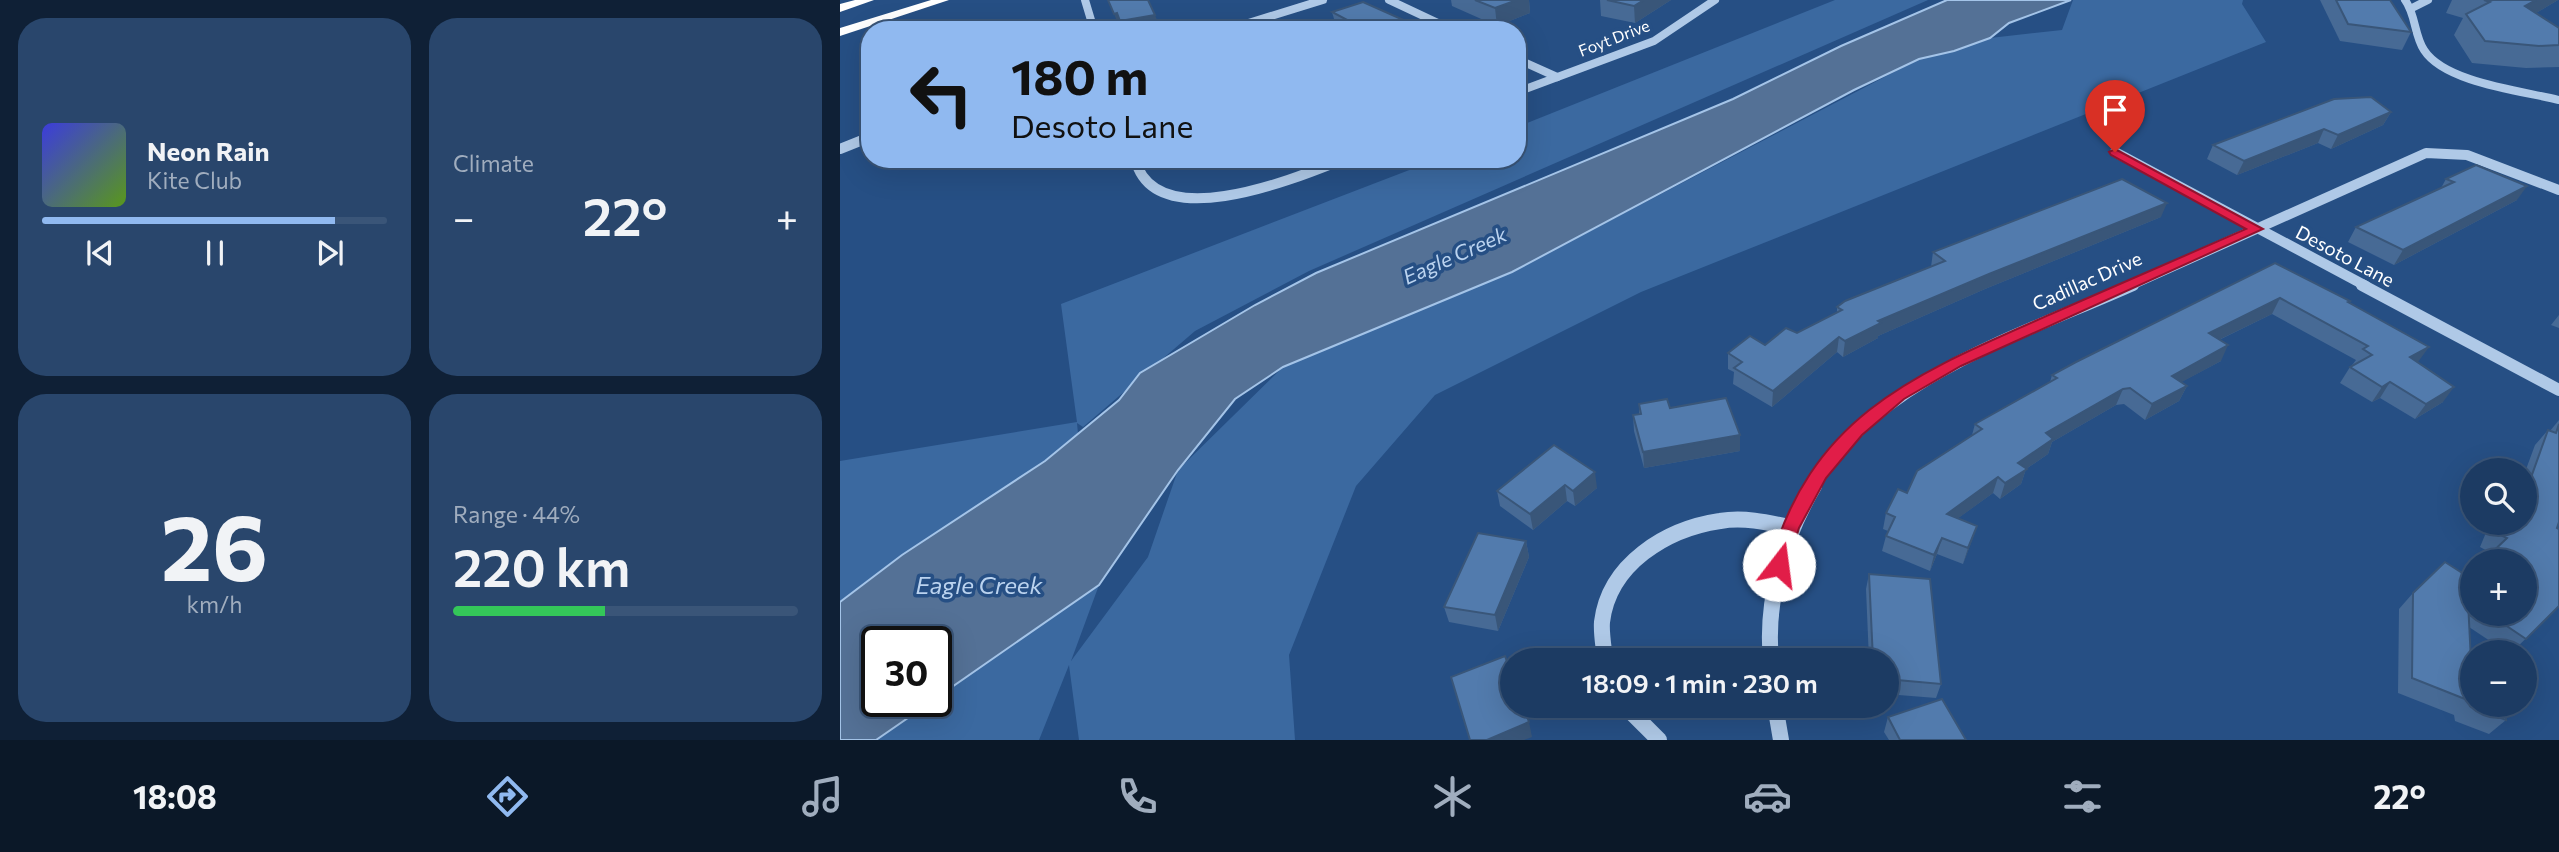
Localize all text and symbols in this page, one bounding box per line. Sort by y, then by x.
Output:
street label: Foyt Drive [1576,15,1652,60]
text: 180 m [1011,45,1148,105]
icon: left [896,49,987,140]
pin [2085,80,2145,152]
icon: arrive [2096,91,2134,129]
text: Desoto Lane [1011,105,1193,145]
text: Neon Rain [147,135,270,166]
text: Climate [453,149,534,177]
text: Kite Club [147,166,242,194]
text: 22° [583,183,667,247]
text: − [453,193,475,240]
text: + [776,193,798,240]
water label: Eagle Creek [1399,220,1511,289]
street label: Desoto Lane [2292,220,2398,291]
icon: previous [81,234,119,272]
icon: pause [196,234,234,272]
icon: next [311,234,349,272]
street label: Cadillac Drive [2029,246,2145,315]
map controls [2460,458,2537,717]
button: search [2460,458,2537,535]
text: 26 [161,488,268,600]
text: Range · 44% [453,500,580,528]
position arrow [1742,528,1816,602]
text: 220 km [453,534,630,598]
button: + [2460,549,2537,626]
water label: Eagle Creek [915,570,1044,599]
text: km/h [187,590,242,618]
speed limit sign: 30 [861,626,952,717]
button: − [2460,640,2537,717]
text: 18:09 · 1 min · 230 m [1581,667,1818,698]
icon: directions [483,772,532,821]
icon: music [798,772,847,821]
icon: phone [1113,772,1162,821]
icon: climate [1428,772,1477,821]
icon: car [1743,772,1792,821]
icon: filters [2058,772,2107,821]
text: 18:08 [133,776,217,816]
text: 22° [2373,776,2426,816]

